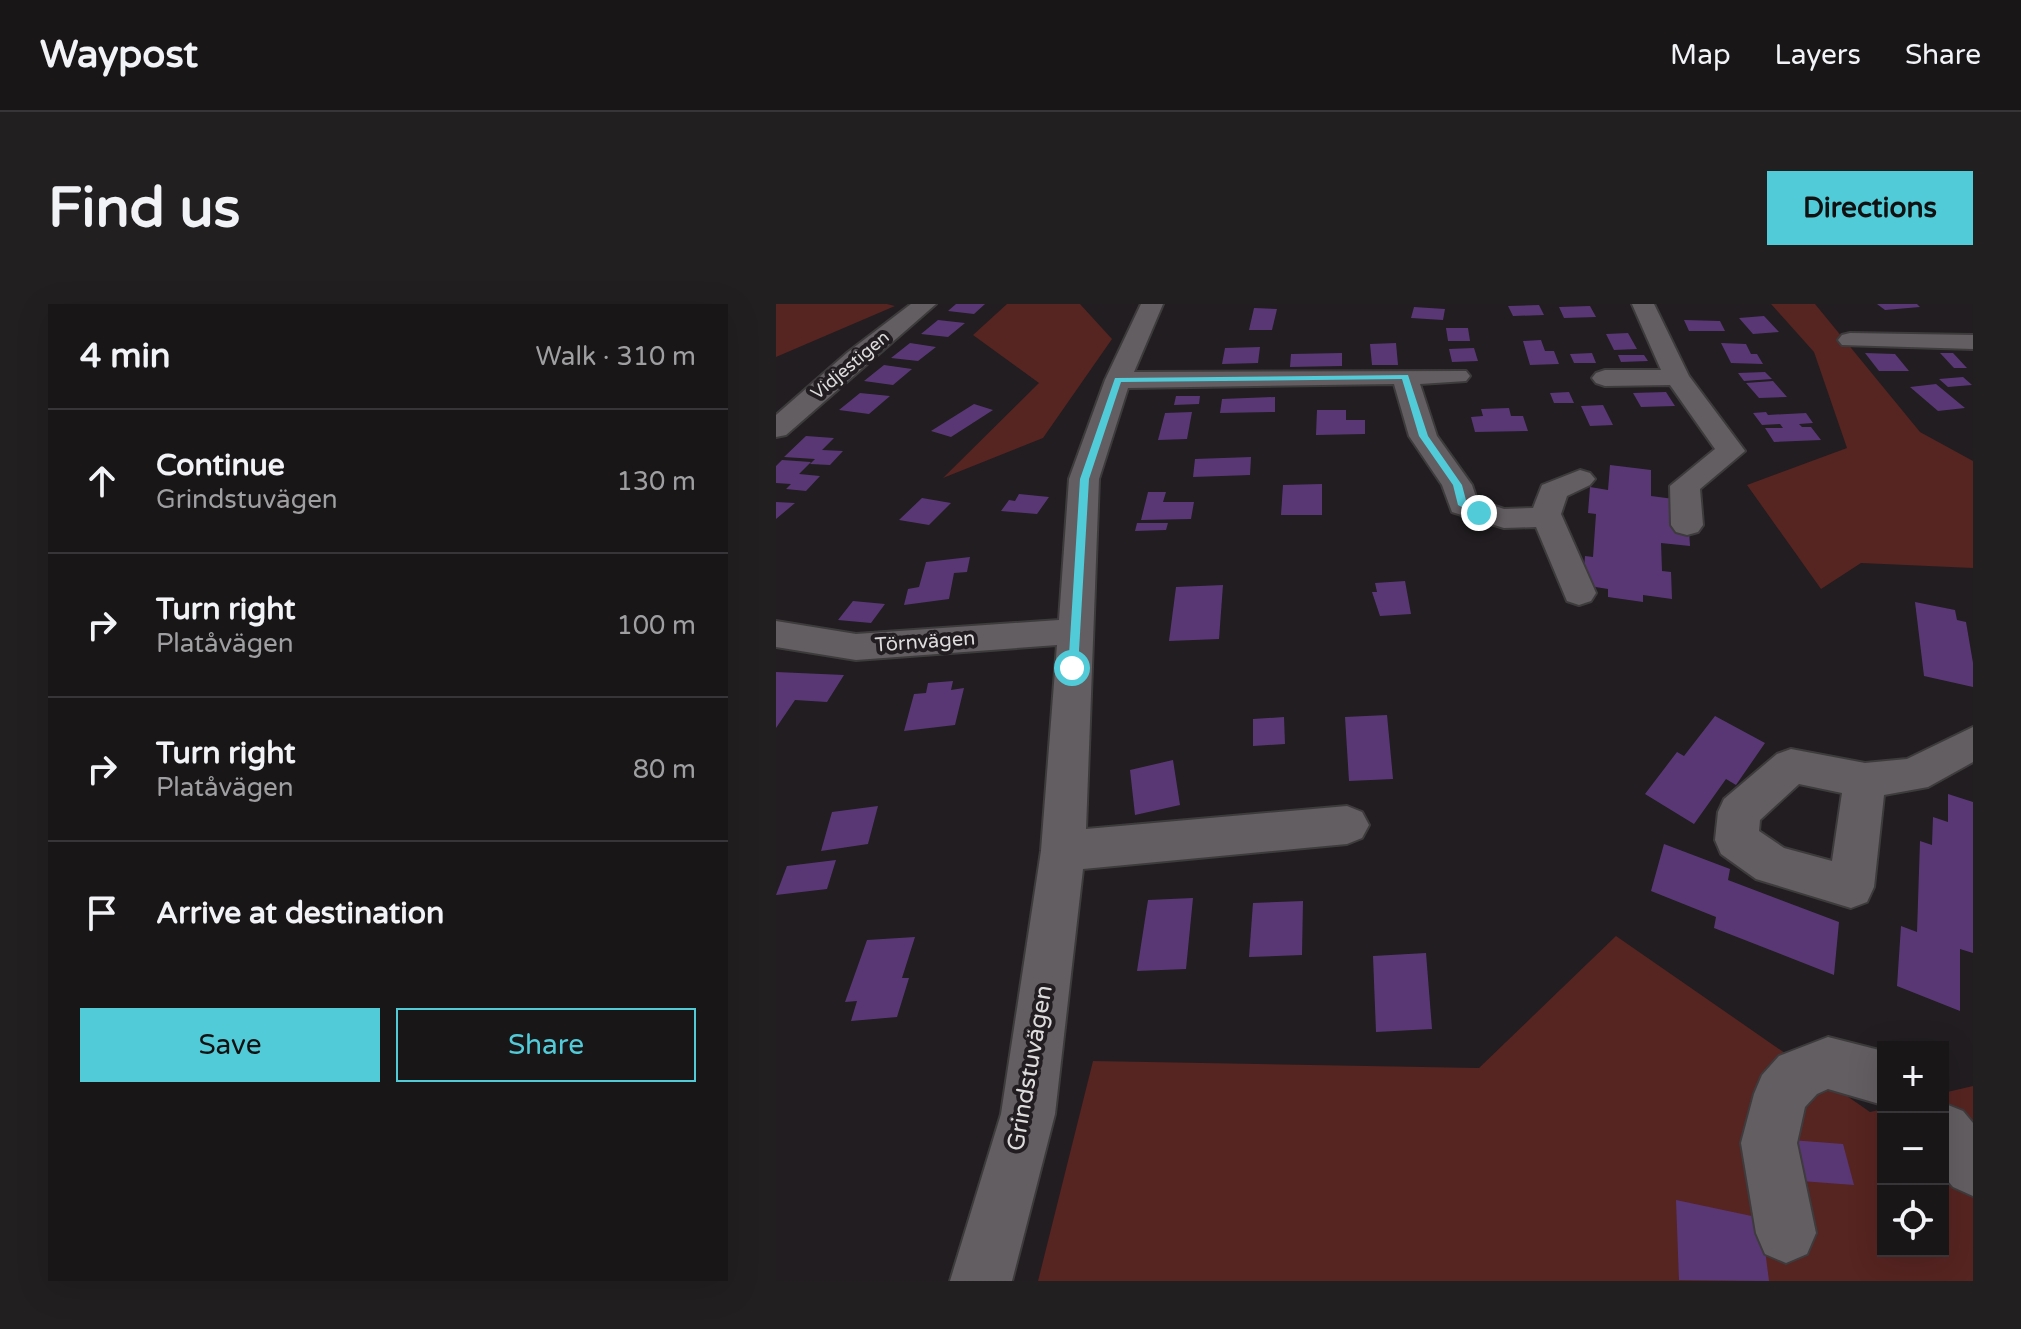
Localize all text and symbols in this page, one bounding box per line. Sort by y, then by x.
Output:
text: Waypost [40,32,198,78]
text: Map [1670,38,1731,72]
text: Layers [1775,38,1861,72]
text: Share [1905,38,1981,72]
button: Directions [1767,171,1973,245]
text: Find us [48,175,240,242]
street label: Vidjestigen [806,326,894,404]
text: 4 min [80,336,171,377]
text: Walk · 310 m [536,341,696,372]
text: Continue [156,447,285,484]
icon: ahead [80,459,124,503]
text: 130 m [616,466,696,497]
text: Grindstuvägen [156,484,338,515]
route end [1461,495,1497,531]
text: Turn right [156,591,296,628]
icon: right [80,603,124,647]
text: 100 m [616,610,696,641]
street label: Törnvägen [874,627,976,657]
text: Platåvägen [156,628,294,659]
route start [1054,650,1090,686]
text: Turn right [156,735,296,772]
icon: right [80,747,124,791]
text: 80 m [633,754,696,785]
text: Platåvägen [156,772,294,803]
icon: arrive [80,891,124,935]
text: Arrive at destination [156,895,444,932]
street label: Grindstuvägen [1001,983,1059,1153]
button: Save [80,1008,380,1082]
button: Share [396,1008,696,1082]
map controls [1877,1041,1949,1257]
button: + [1877,1041,1949,1113]
button: − [1877,1113,1949,1185]
button: locate [1877,1185,1949,1257]

